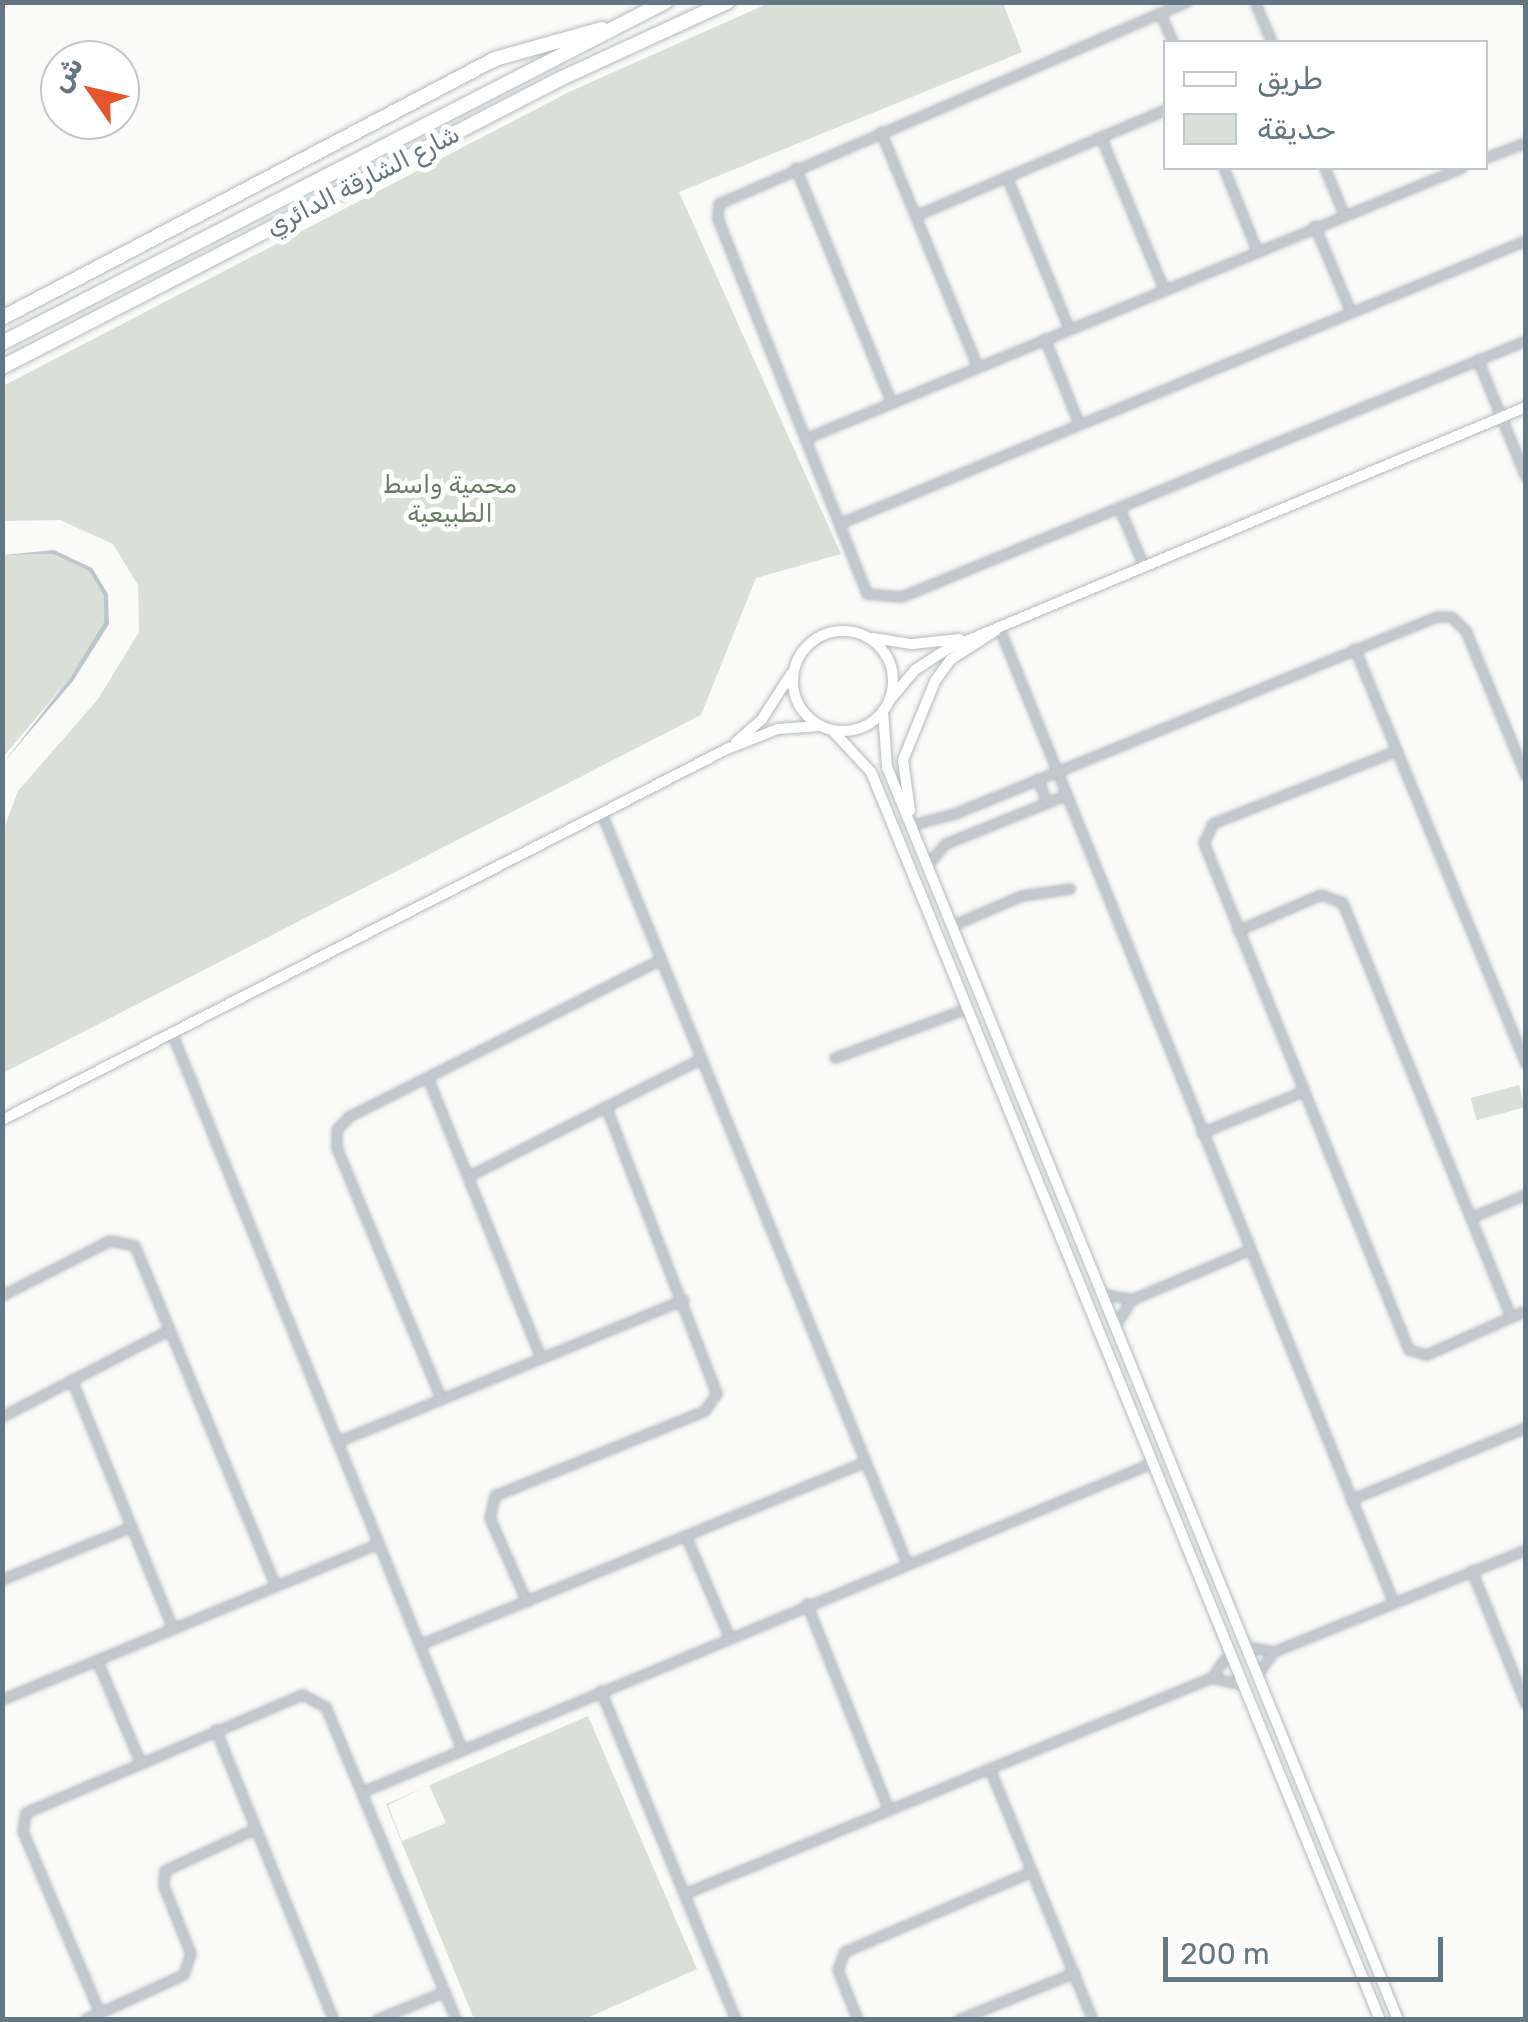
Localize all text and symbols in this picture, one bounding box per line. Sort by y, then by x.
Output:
north arrow [40,40,140,140]
legend [1163,40,1488,170]
text: ش [43,50,90,98]
text: طريق [1257,61,1323,97]
text: حديقة [1257,111,1336,147]
street label: شارع الشارقة الدائري [261,119,465,243]
park label: محمية واسط الطبيعية [383,471,517,530]
scale bar [1168,1917,1448,1979]
text: 200 m [1180,1936,1270,1972]

